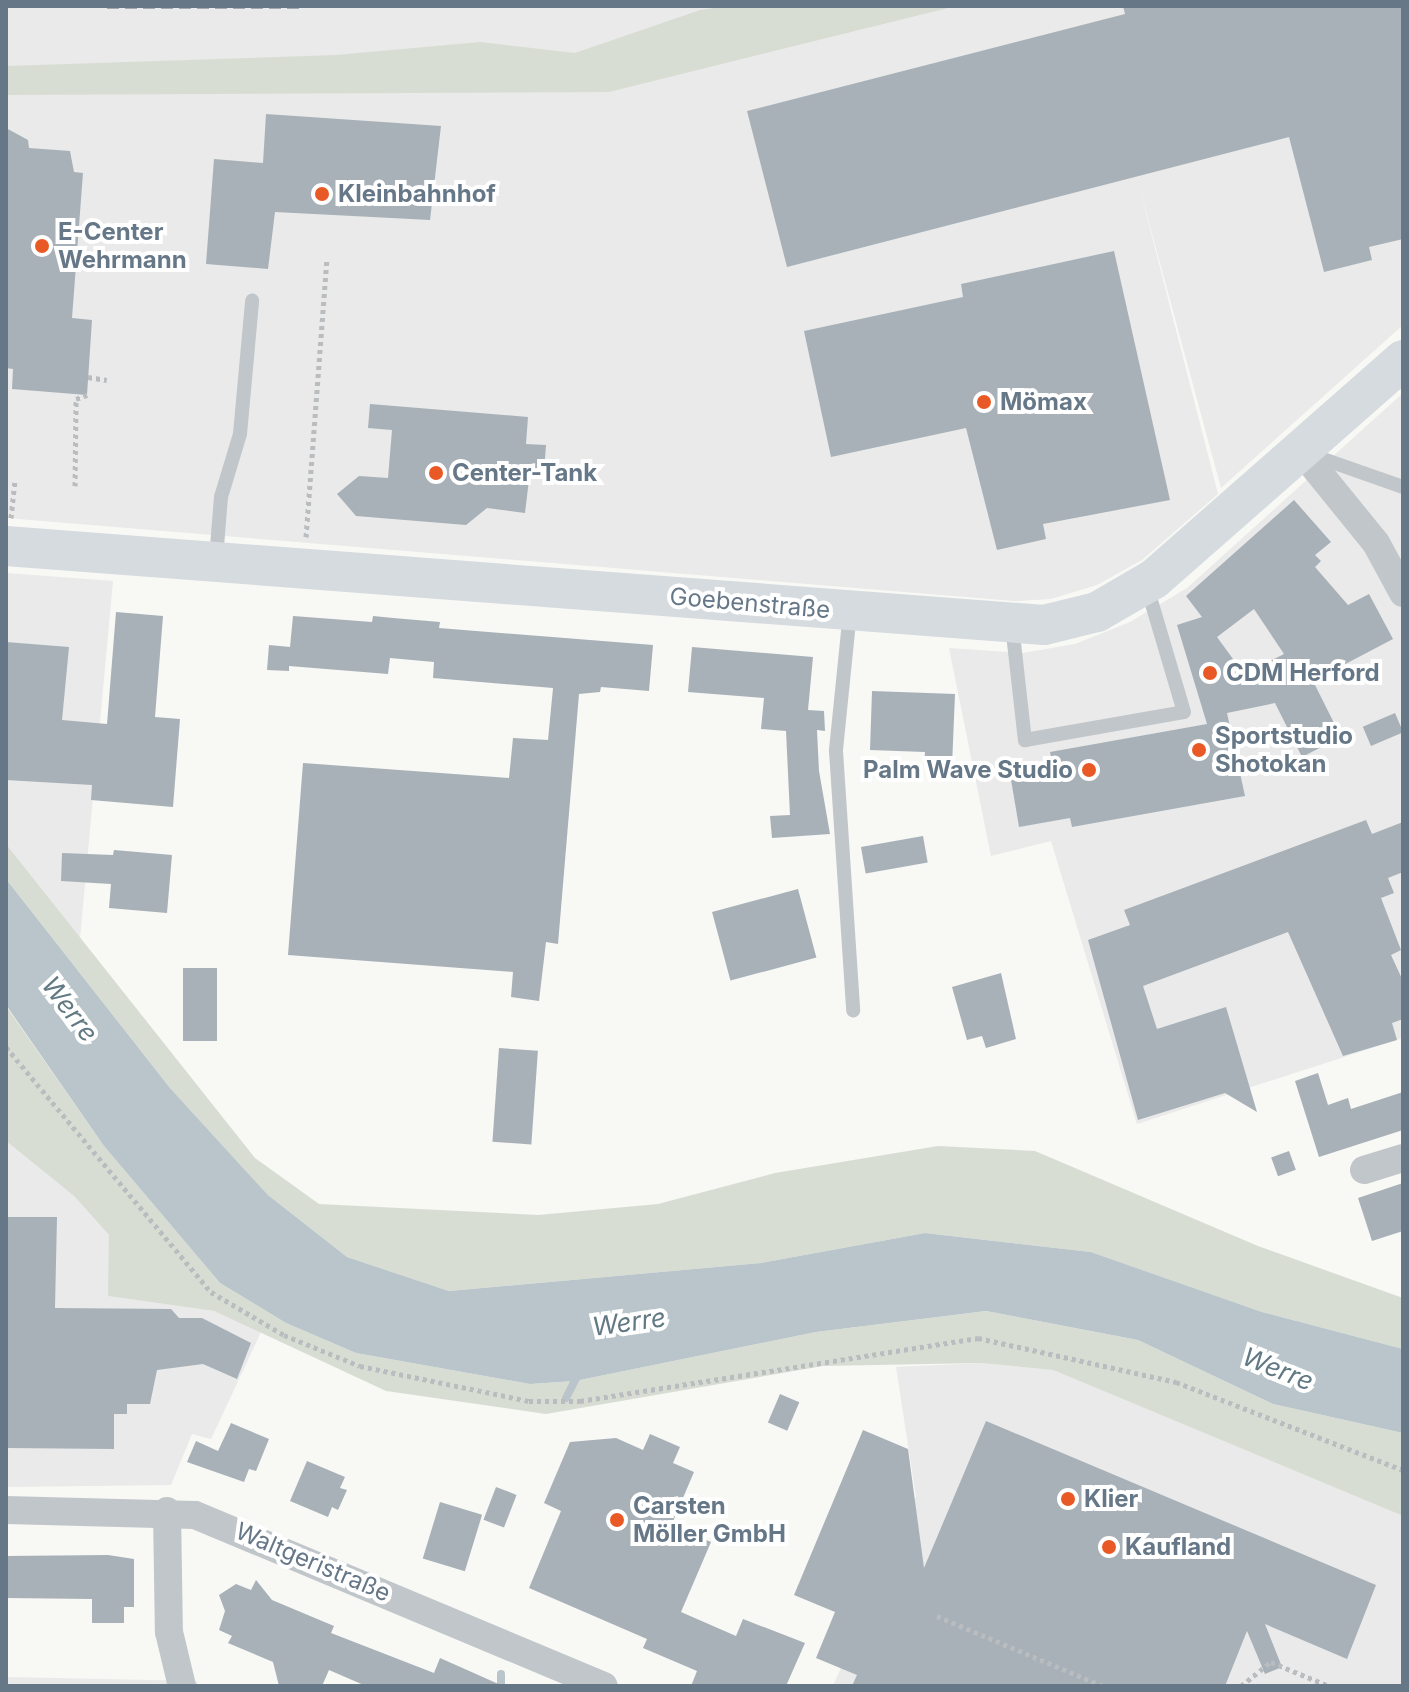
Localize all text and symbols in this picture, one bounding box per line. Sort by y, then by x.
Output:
place label: Kleinbahnhof [338,180,496,208]
marker: Kleinbahnhof [313,185,331,203]
place label: E-Center Wehrmann [58,218,187,274]
marker: E-Center Wehrmann [33,237,51,255]
place label: Mömax [1000,388,1087,416]
marker: Mömax [975,393,993,411]
place label: Center-Tank [452,459,597,487]
marker: Center-Tank [427,464,445,482]
street label: Goebenstraße [669,582,831,624]
place label: CDM Herford [1226,659,1380,687]
marker: CDM Herford [1201,664,1219,682]
place label: Sportstudio Shotokan [1215,722,1353,778]
marker: Sportstudio Shotokan [1190,741,1208,759]
place label: Palm Wave Studio [863,756,1073,784]
marker: Palm Wave Studio [1080,761,1098,779]
water label: Werre [35,970,105,1048]
water label: Werre [590,1301,668,1343]
water label: Werre [1238,1341,1318,1397]
place label: Klier [1084,1485,1138,1513]
marker: Klier [1059,1490,1077,1508]
place label: Carsten Möller GmbH [633,1492,786,1548]
marker: Carsten Möller GmbH [608,1511,626,1529]
street label: Waltgeristraße [231,1516,395,1608]
place label: Kaufland [1125,1533,1231,1561]
marker: Kaufland [1100,1538,1118,1556]

